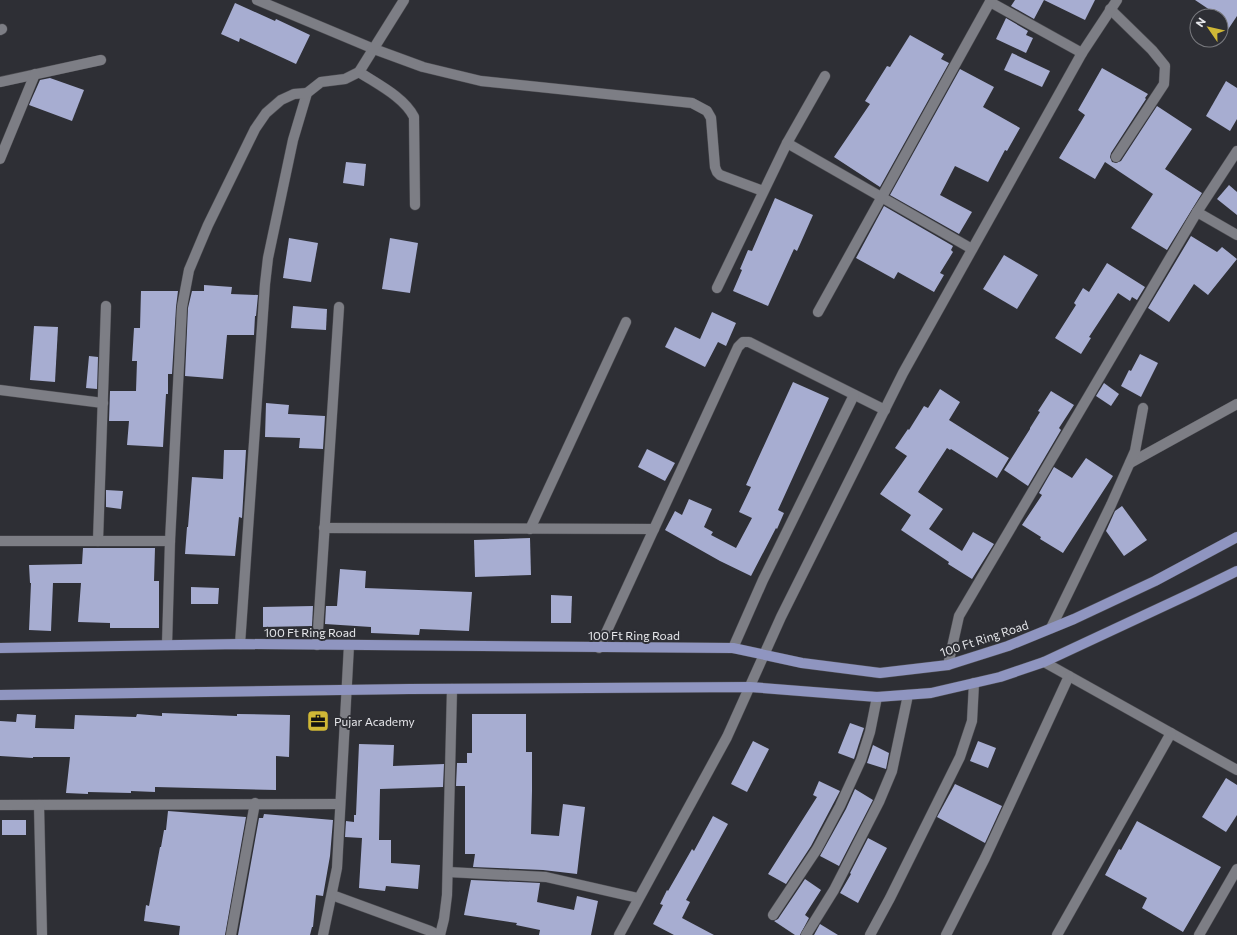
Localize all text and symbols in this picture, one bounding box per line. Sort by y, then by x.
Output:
north arrow [1189,8,1229,48]
text: N [1193,15,1208,29]
street label: 100 Ft Ring Road [938,617,1030,659]
street label: 100 Ft Ring Road [264,625,356,639]
street label: 100 Ft Ring Road [588,628,680,642]
office icon: Pujar Academy [305,708,331,734]
place label: Pujar Academy [334,714,415,728]

